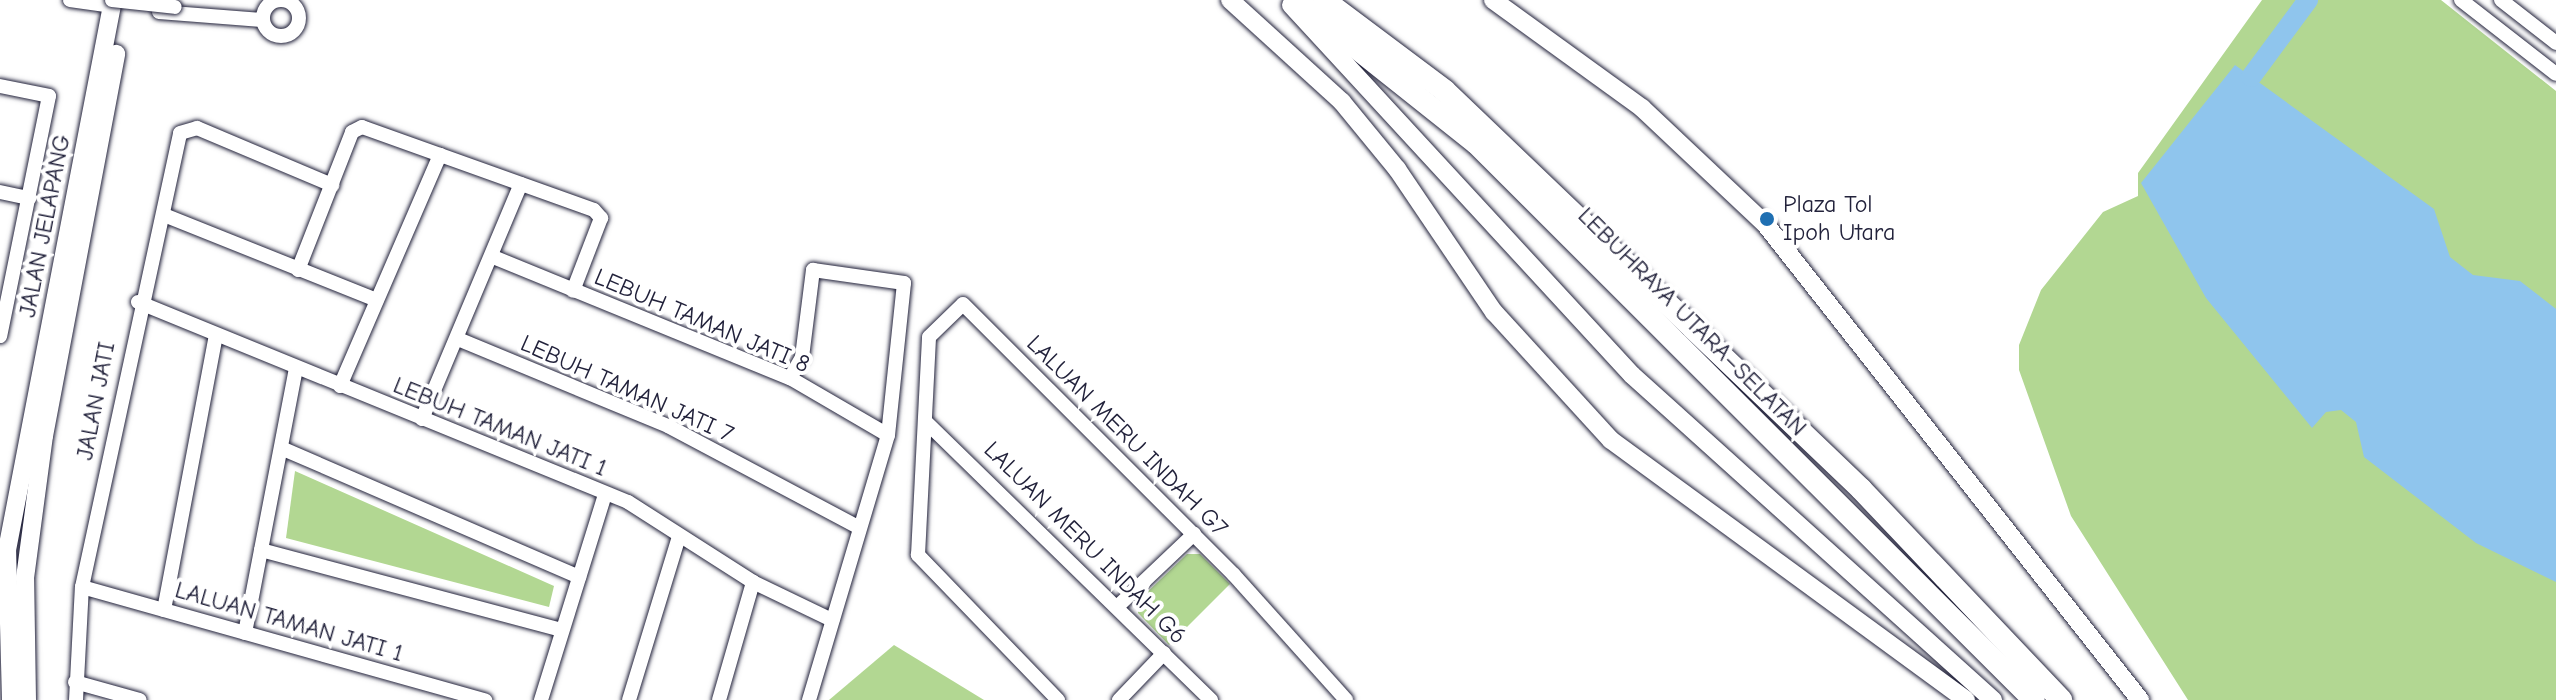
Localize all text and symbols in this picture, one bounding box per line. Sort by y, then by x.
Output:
street label: JALAN JELAPANG [13,132,77,320]
place label: Plaza Tol Ipoh Utara [1783,191,1895,247]
street label: LEBUHRAYA UTARA–SELATAN [1572,202,1812,442]
marker: Plaza Tol Ipoh Utara [1758,210,1776,228]
street label: LEBUH TAMAN JATI 8 [590,263,814,379]
street label: LEBUH TAMAN JATI 7 [516,329,738,449]
street label: LALUAN MERU INDAH G7 [1020,329,1234,543]
street label: JALAN JATI [70,339,122,463]
street label: LEBUH TAMAN JATI 1 [389,371,611,483]
street label: LALUAN MERU INDAH G6 [978,436,1192,650]
street label: LALUAN TAMAN JATI 1 [172,576,406,668]

